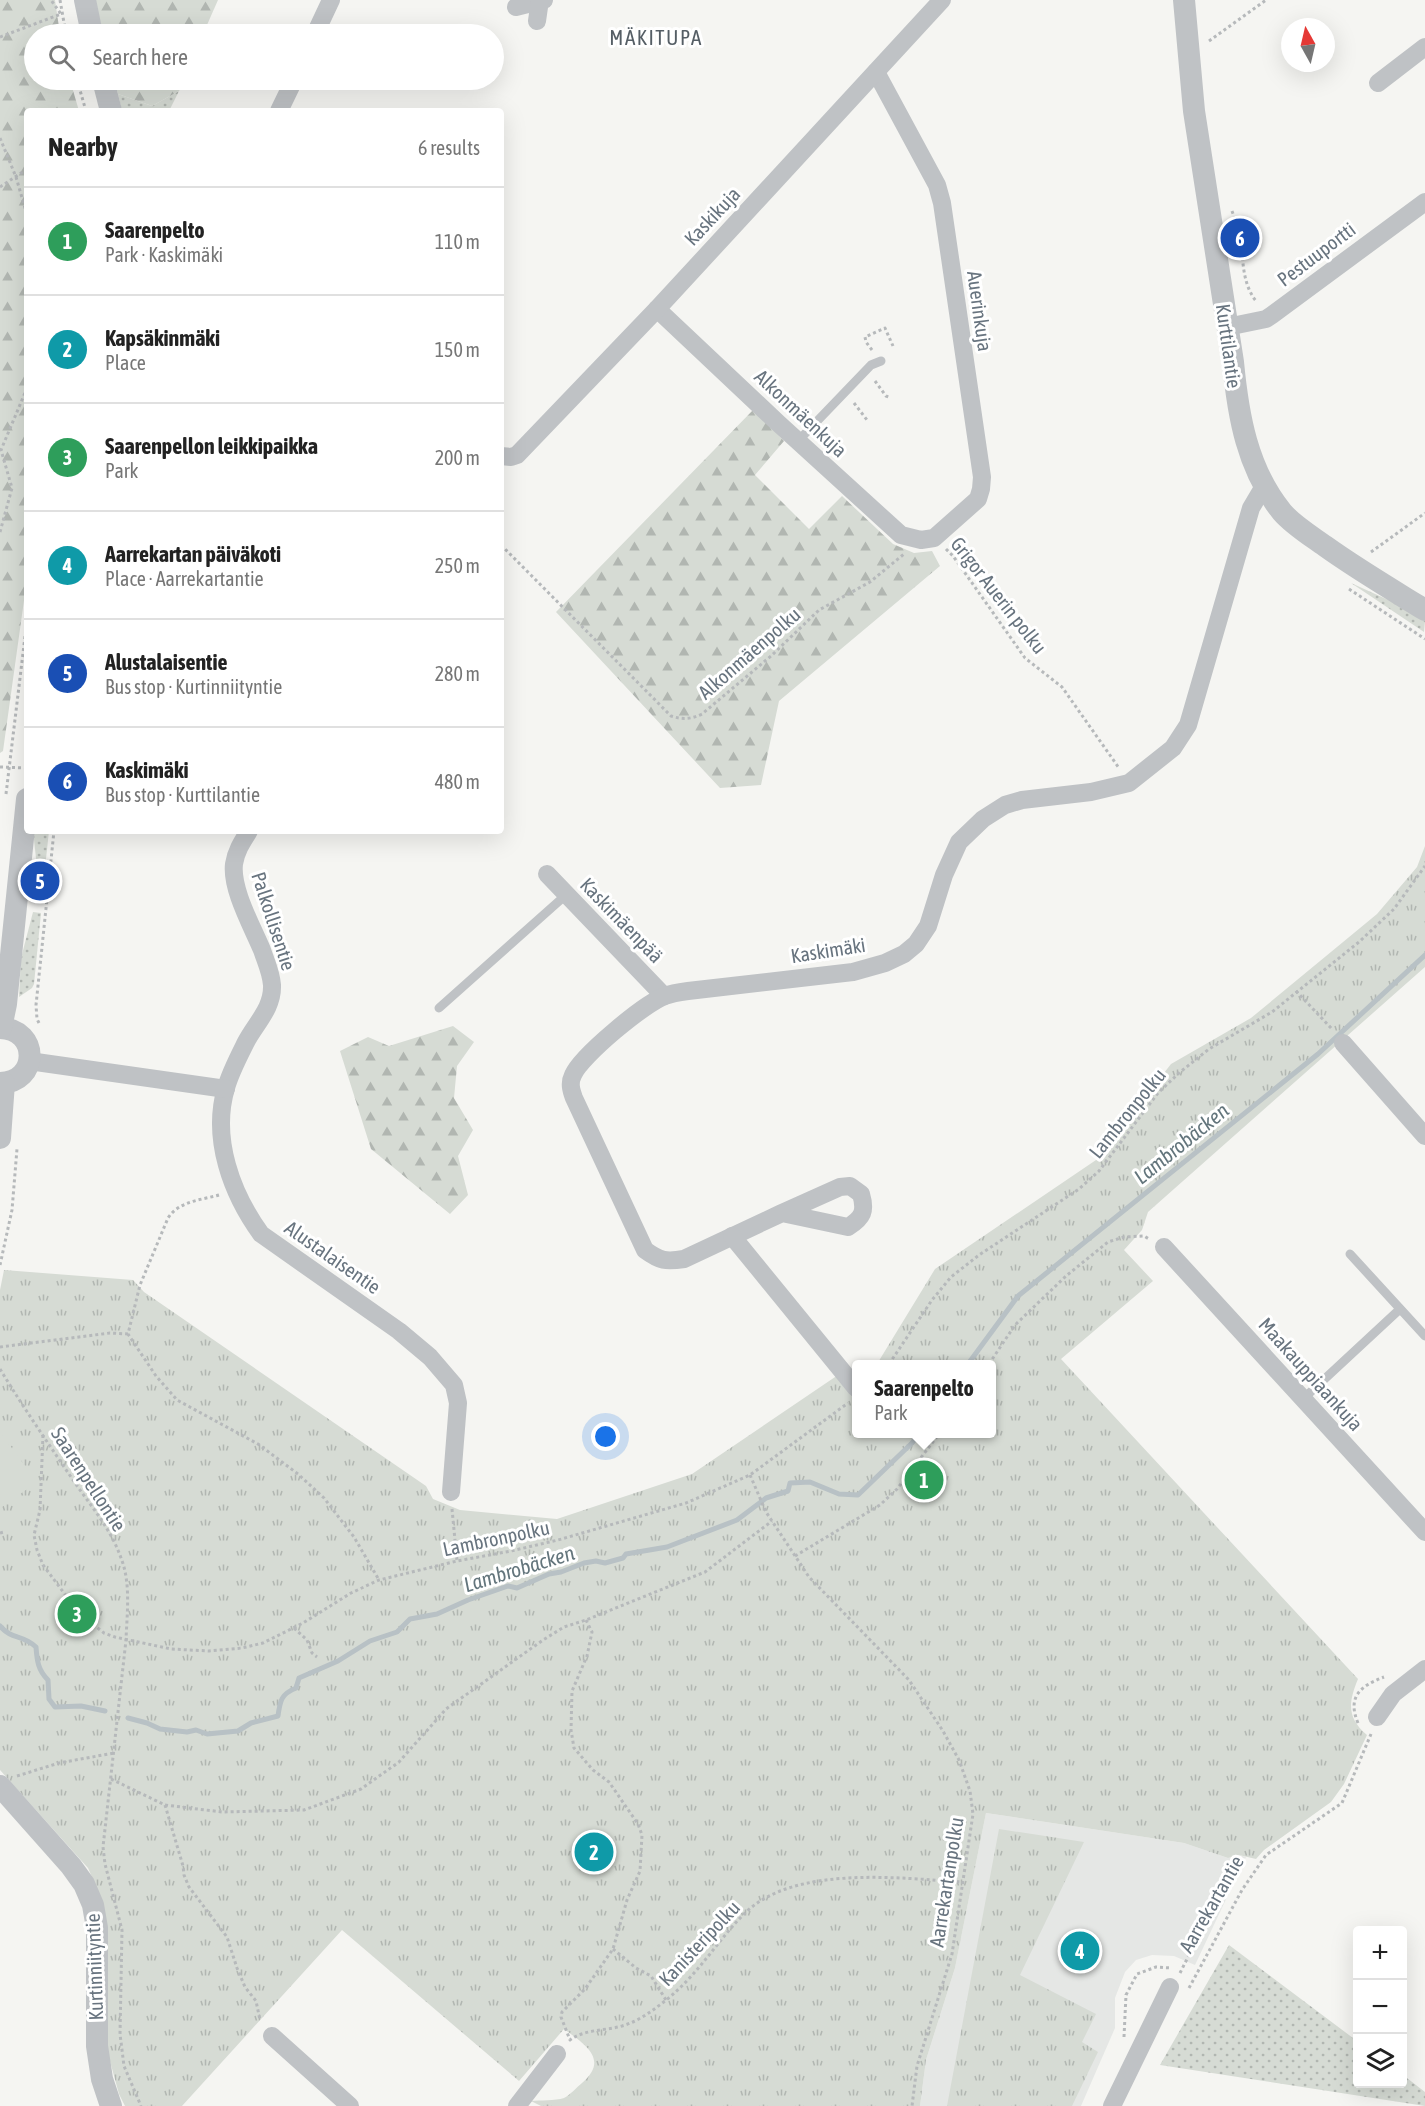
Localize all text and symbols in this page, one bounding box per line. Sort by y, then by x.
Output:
north arrow [1281,18,1335,72]
search box [24,24,504,90]
district label: MÄKITUPA [609,25,703,49]
icon: search [45,41,78,74]
text: Search here [93,44,188,70]
text: Nearby [48,132,118,162]
text: 6 results [418,136,480,159]
street label: Kaskikuja [679,182,745,250]
pin: 6 [1220,216,1260,260]
text: Saarenpelto [105,217,205,243]
street label: Pestuuportti [1273,217,1359,291]
text: 1 [63,230,72,253]
text: 110 m [435,230,480,253]
text: Park · Kaskimäki [105,243,223,266]
street label: Auerinkuja [963,269,997,353]
street label: Kurttilantie [1212,302,1246,390]
text: Kapsäkinmäki [105,325,220,351]
text: 2 [63,338,72,361]
text: 150 m [435,338,480,361]
text: Place [105,351,146,374]
street label: Alkonmäenkuja [750,365,852,461]
text: Saarenpellon leikkipaikka [105,433,318,459]
text: 3 [63,446,72,469]
text: 200 m [435,446,480,469]
text: Park [105,459,138,482]
street label: Grigor Auerin polku [946,532,1052,658]
text: Aarrekartan päiväkoti [105,541,281,567]
text: 4 [63,554,72,577]
text: 250 m [435,554,480,577]
text: Place · Aarrekartantie [105,567,264,590]
street label: Alkonmäenpolku [693,602,805,704]
text: Alustalaisentie [105,649,228,675]
text: 5 [63,662,72,685]
text: 280 m [435,662,480,685]
text: Bus stop · Kurtinniityntie [105,675,282,698]
text: Kaskimäki [105,757,189,783]
text: 6 [63,770,72,793]
text: 480 m [435,770,480,793]
text: Bus stop · Kurttilantie [105,783,260,806]
pin: 5 [20,858,60,904]
street label: Palkollisentie [247,869,301,973]
street label: Kaskimäenpää [576,873,668,967]
street label: Kaskimäki [789,933,867,967]
street label: Lambronpolku [1084,1064,1170,1162]
water label: Lambrobäcken [1129,1098,1233,1188]
street label: Alustalaisentie [281,1216,385,1298]
street label: Maakauppiaankuja [1254,1313,1368,1435]
popup [852,1360,996,1438]
text: Saarenpelto [874,1375,974,1401]
text: Park [874,1401,908,1424]
your location [591,1422,620,1451]
street label: Saarenpellontie [47,1423,131,1535]
pin: 1 [904,1458,944,1502]
street label: Lambronpolku [441,1515,551,1561]
water label: Lambrobäcken [461,1540,577,1596]
pin: 3 [58,1592,97,1636]
street label: Aarrekartanpolku [924,1815,968,1949]
pin: 2 [574,1830,614,1874]
street label: Aarrekartantie [1174,1851,1248,1957]
street label: Kanisteripolku [654,1896,744,1990]
street label: Kurtinniityntie [81,1913,107,2021]
map controls [1353,1926,1407,2088]
button: + [1353,1926,1407,1980]
pin: 4 [1060,1928,1100,1974]
button: − [1353,1980,1407,2034]
button: layers [1353,2034,1407,2088]

